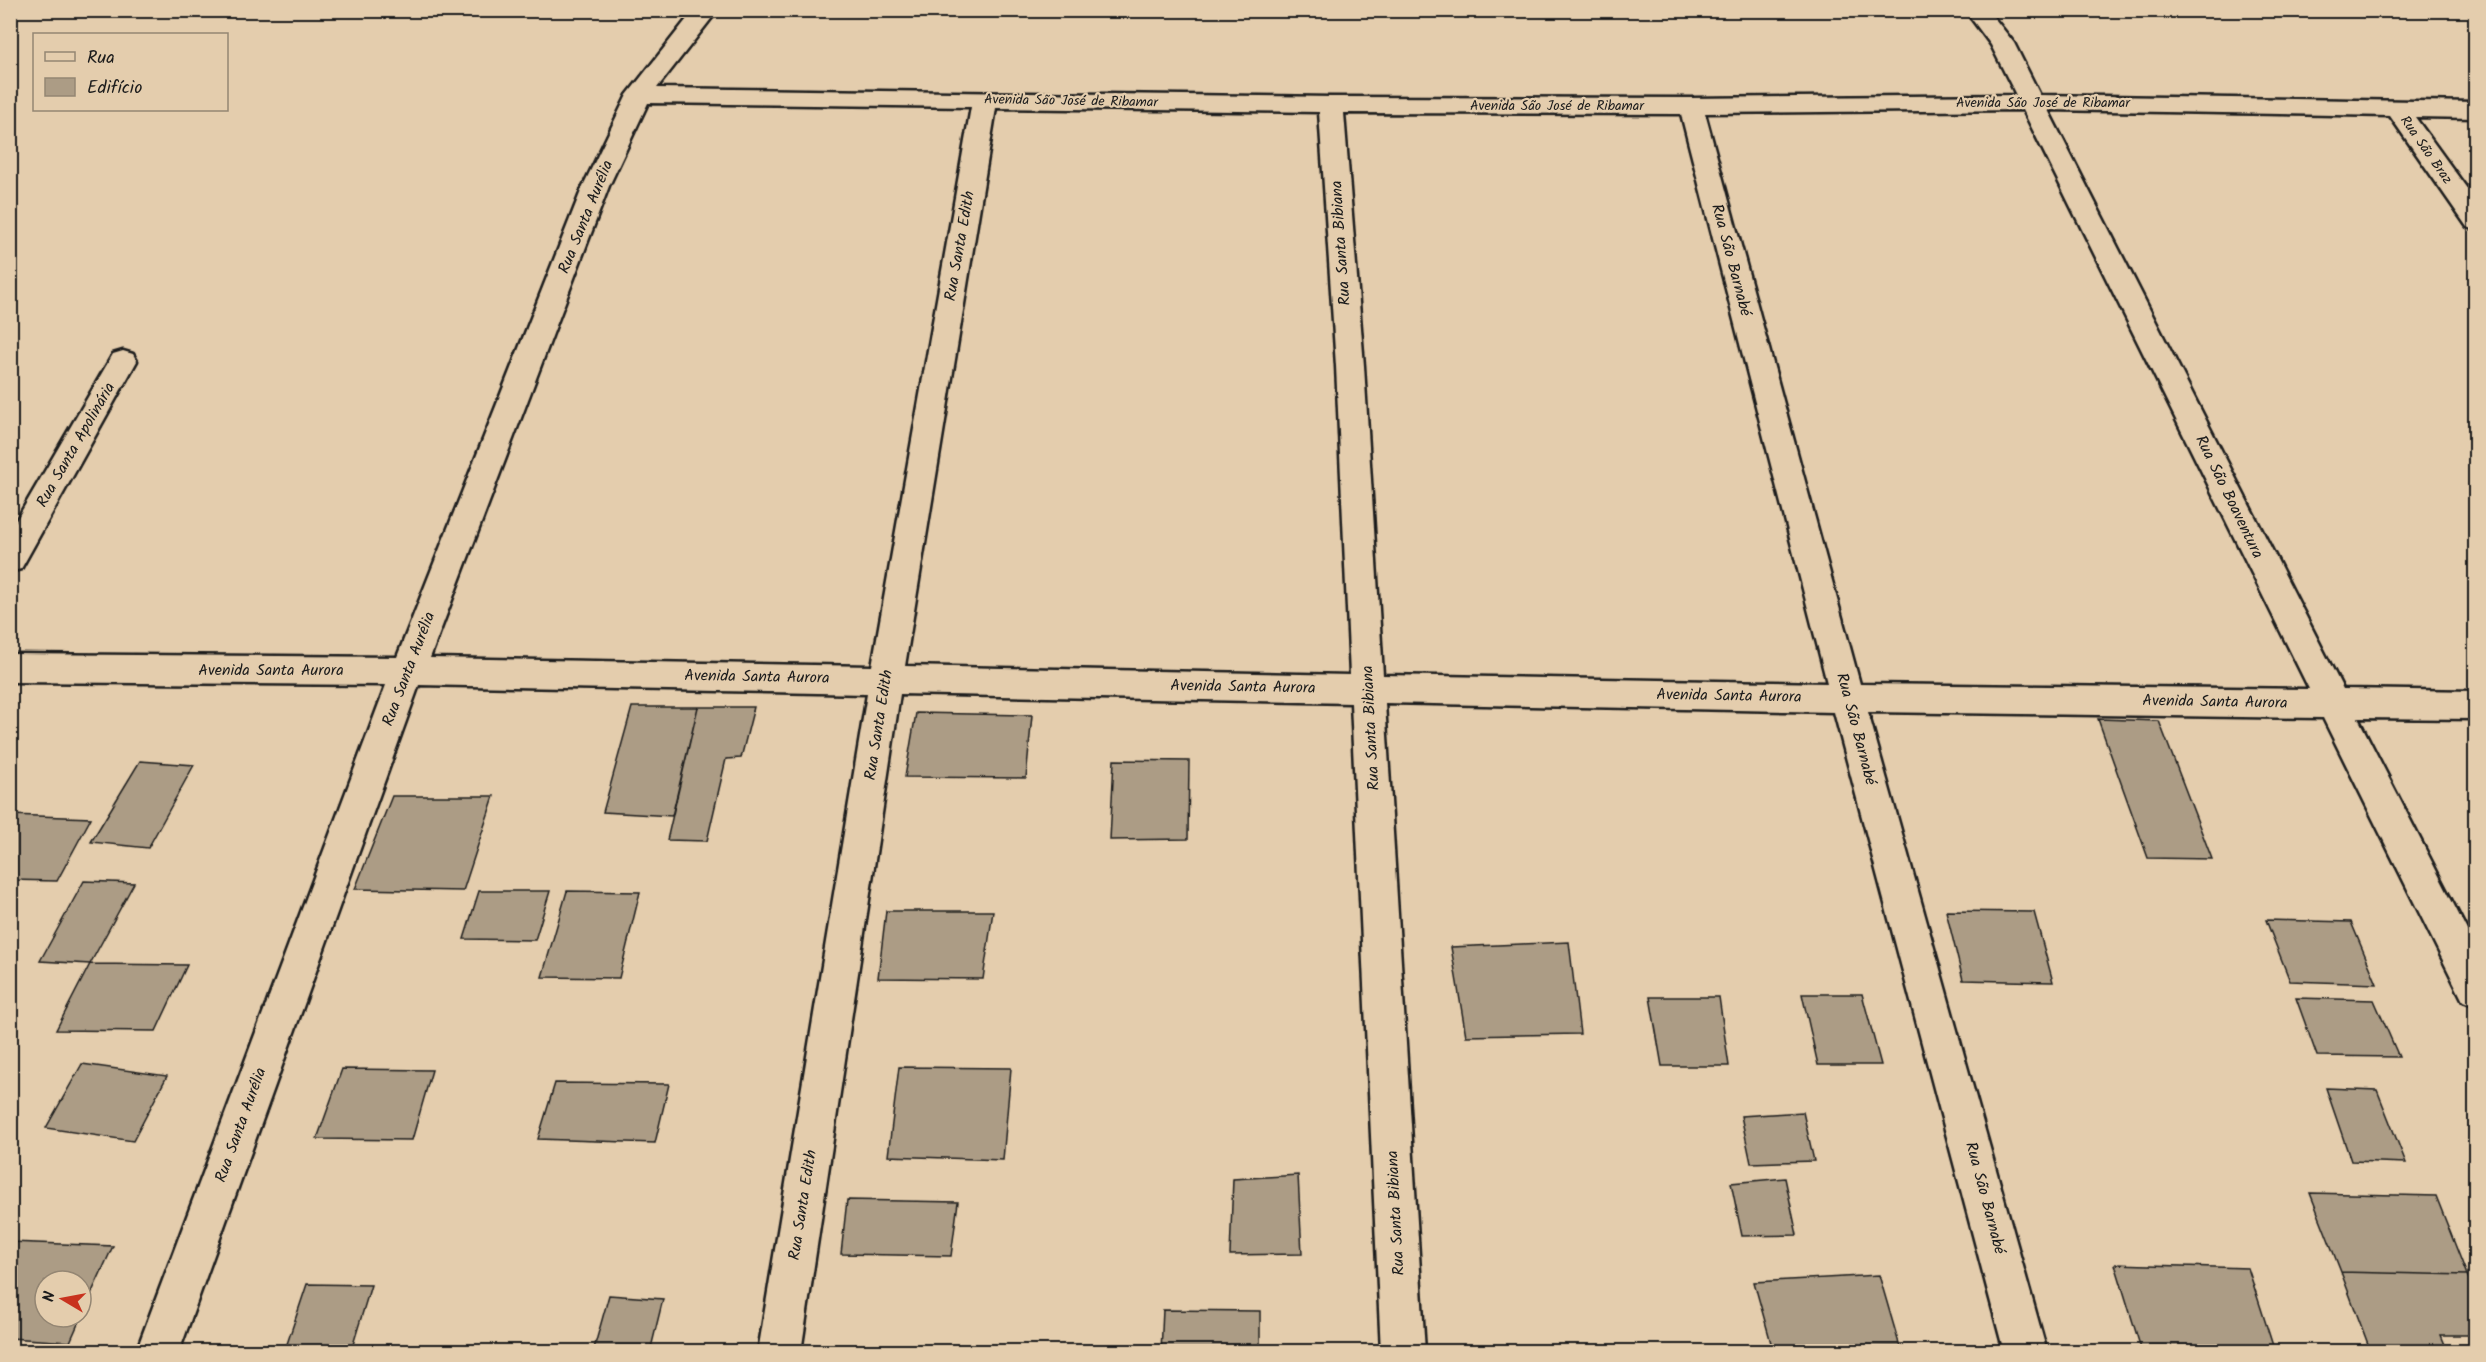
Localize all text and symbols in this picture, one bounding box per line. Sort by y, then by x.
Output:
legend [33,33,228,111]
text: Rua [87,44,115,73]
text: Edifício [87,74,142,103]
street label: Avenida São José de Ribamar [984,88,1160,114]
street label: Avenida São José de Ribamar [1956,92,2131,114]
street label: Avenida São José de Ribamar [1470,95,1645,117]
street label: Rua São Braz [2394,111,2458,189]
street label: Rua Santa Aurélia [552,156,620,278]
street label: Rua Santa Bibiana [1324,180,1358,306]
street label: Rua Santa Edith [938,189,982,303]
street label: Rua São Barnabé [1704,201,1758,320]
street label: Rua Santa Apolinária [30,378,122,512]
street label: Rua São Boaventura [2188,431,2270,563]
street label: Rua Santa Aurélia [376,608,442,730]
street label: Avenida Santa Aurora [198,658,344,683]
street label: Avenida Santa Aurora [684,663,830,691]
street label: Rua Santa Bibiana [1355,665,1387,791]
street label: Rua Santa Edith [858,668,900,782]
street label: Rua São Barnabé [1829,670,1883,789]
street label: Avenida Santa Aurora [1170,673,1316,701]
street label: Avenida Santa Aurora [1656,682,1802,710]
street label: Avenida Santa Aurora [2142,688,2288,716]
street label: Rua Santa Aurélia [209,1064,273,1186]
street label: Rua São Barnabé [1958,1139,2012,1258]
street label: Rua Santa Edith [782,1148,824,1262]
street label: Rua Santa Bibiana [1380,1150,1412,1276]
north arrow [33,1269,93,1329]
text: N [37,1290,63,1304]

